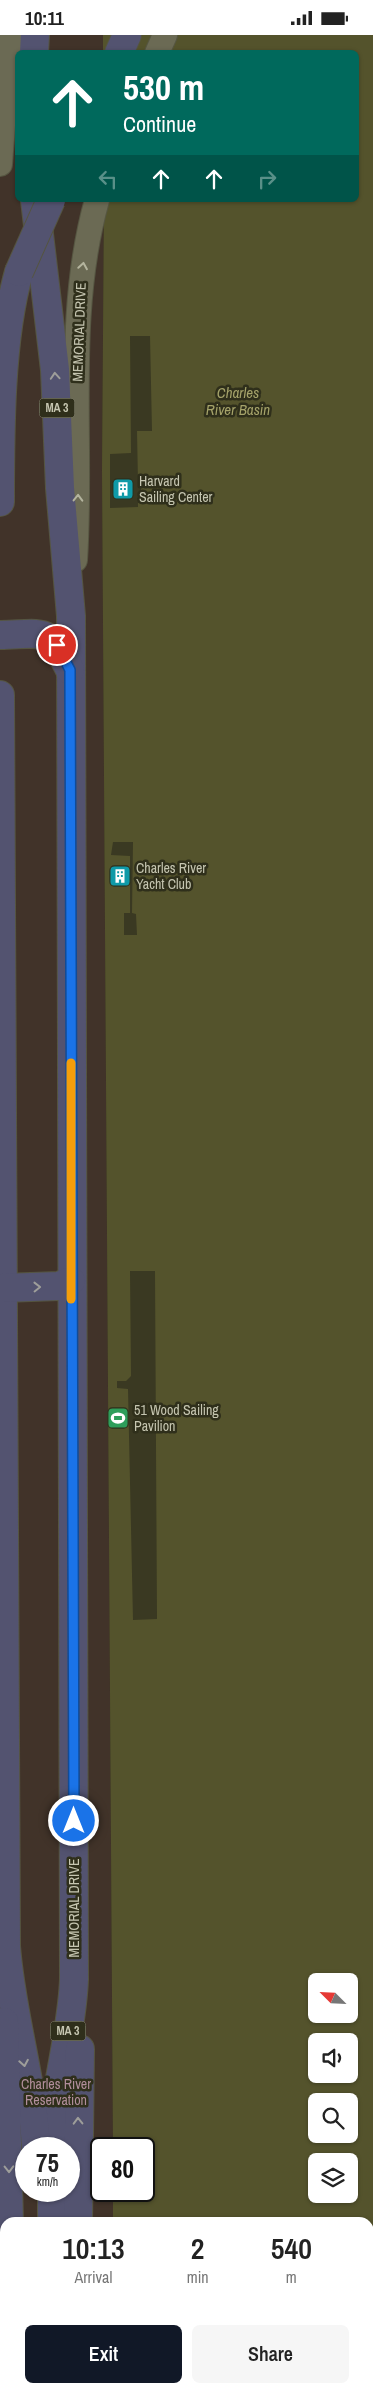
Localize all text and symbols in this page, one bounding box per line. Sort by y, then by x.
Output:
text: 10:11 [25,5,64,31]
text: 530 m [123,64,204,111]
icon: ahead [40,70,105,135]
text: Continue [123,109,196,139]
icon: left [94,165,122,193]
icon: ahead [147,165,175,193]
icon: ahead [200,165,228,193]
icon: right [253,165,281,193]
one-way arrow [77,261,87,270]
street label: MEMORIAL DRIVE [68,282,90,382]
one-way arrow [50,371,61,379]
water label: Charles River Basin [206,382,270,420]
road number: MA 3 [40,398,74,417]
place label: Harvard Sailing Center [139,472,213,506]
building icon: Harvard Sailing Center [111,477,135,501]
one-way arrow [73,494,83,502]
pin [36,624,78,666]
icon: arrive [43,631,71,659]
place label: Charles River Yacht Club [136,859,206,893]
building icon: Charles River Yacht Club [108,864,132,888]
one-way arrow [34,1282,42,1292]
place label: 51 Wood Sailing Pavilion [134,1401,219,1435]
sports icon: 51 Wood Sailing Pavilion [106,1406,130,1430]
position arrow [47,1794,99,1846]
street label: MEMORIAL DRIVE [65,1858,83,1958]
north arrow [308,1973,358,2023]
map controls [308,1973,358,2203]
road number: MA 3 [50,2021,86,2040]
button: sound [308,2033,358,2083]
one-way arrow [19,2059,29,2067]
park label: Charles River Reservation [21,2075,91,2109]
button: search [308,2093,358,2143]
one-way arrow [73,2117,83,2125]
speed limit sign: 80 [90,2137,155,2202]
text: 75 [36,2146,59,2180]
button: layers [308,2153,358,2203]
one-way arrow [4,2166,14,2174]
text: km/h [37,2174,58,2190]
text: 10:13 [62,2228,125,2268]
text: 2 [191,2228,205,2268]
text: 540 [271,2228,312,2268]
text: Arrival [74,2266,112,2288]
text: min [187,2266,209,2288]
text: m [286,2266,297,2288]
button: Exit [25,2325,182,2383]
button: Share [192,2325,349,2383]

